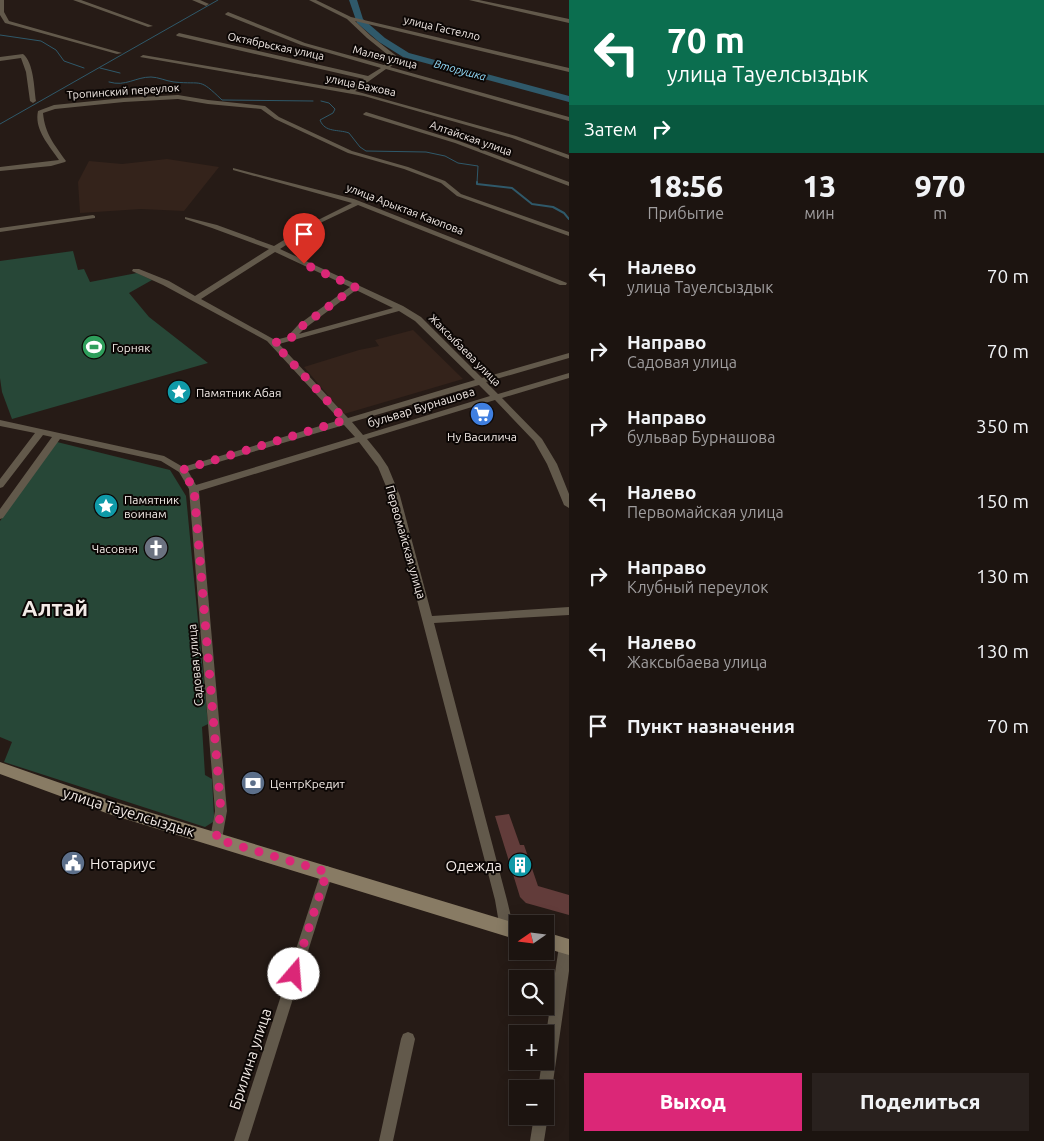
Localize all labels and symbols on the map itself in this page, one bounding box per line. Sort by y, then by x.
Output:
street label: улица Гастелло [402,13,482,43]
street label: Октябрьская улица [227,30,325,62]
street label: Малея улица [351,43,419,71]
water label: Вторушка [433,57,487,83]
street label: улица Бажова [325,72,397,98]
street label: Тропинский переулок [66,81,180,101]
street label: Алтайская улица [428,118,514,158]
street label: улица Арыктая Каюпова [345,181,465,237]
pin [283,213,325,264]
street label: Жаксыбаева улица [427,312,503,388]
sports icon: Горняк [81,334,107,360]
place label: Горняк [112,341,150,354]
place icon: Памятник Абая [166,379,192,405]
street label: бульвар Бурнашова [366,385,476,429]
place label: Памятник Абая [196,386,281,399]
supermarket icon: Ну Василича [469,401,495,427]
place label: Ну Василича [447,430,517,443]
street label: Первомайская улица [384,484,428,600]
place icon: Памятник воинам [93,493,119,519]
place label: Памятник воинам [124,493,179,520]
church icon: Часовня [143,535,169,561]
place label: Часовня [92,542,138,555]
district label: Алтай [22,595,88,620]
street label: Садовая улица [185,623,205,707]
bank icon: ЦентрКредит [240,770,266,796]
place label: ЦентрКредит [270,777,346,790]
street label: улица Тауелсыздык [61,784,197,840]
public building icon: Нотариус [60,850,86,876]
building icon: Одежда [507,852,533,878]
place label: Нотариус [90,855,155,872]
place label: Одежда [446,857,502,874]
north arrow [509,915,554,960]
position arrow [267,947,319,999]
street label: Брилина улица [226,1006,274,1112]

